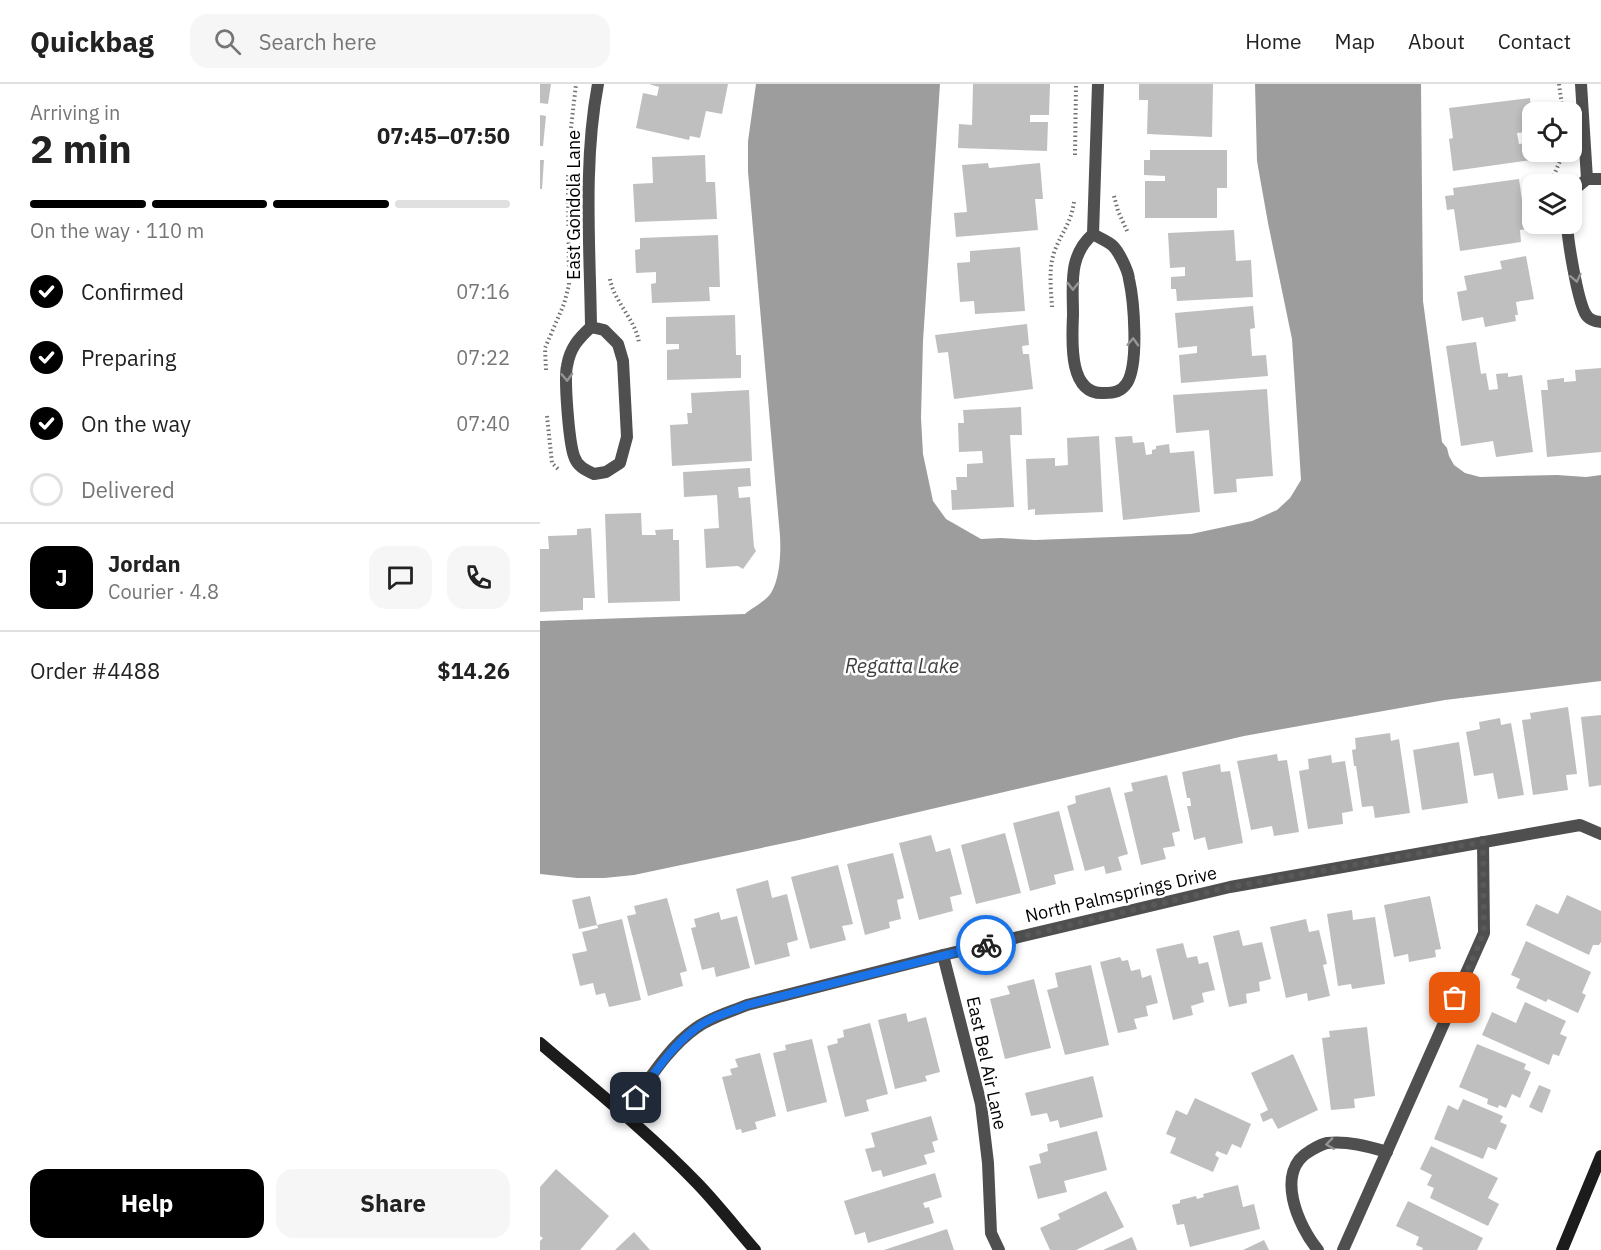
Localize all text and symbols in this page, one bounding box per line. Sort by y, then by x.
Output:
search box [190,14,610,68]
text: Quickbag [30,23,154,60]
icon: search [211,25,244,58]
text: Search here [259,27,377,56]
text: Home [1245,27,1302,55]
text: Map [1335,27,1375,55]
text: About [1408,27,1465,55]
text: Contact [1498,27,1571,55]
text: Arriving in [30,99,120,126]
map controls [1522,102,1582,234]
button: locate [1522,102,1582,162]
text: 07:45–07:50 [377,121,510,150]
text: 2 min [30,123,132,174]
street label: East Gondola Lane [562,130,585,280]
button: layers [1522,174,1582,234]
text: On the way · 110 m [30,217,204,244]
one-way arrow [1569,273,1582,283]
icon: check [30,275,63,308]
text: Confirmed [81,277,184,306]
text: 07:16 [456,278,510,305]
one-way arrow [1067,281,1079,290]
one-way arrow [1127,337,1140,346]
icon: check [30,341,63,374]
text: Preparing [81,343,176,372]
text: 07:22 [456,344,510,371]
one-way arrow [561,373,574,382]
icon: check [30,407,63,440]
text: On the way [81,409,191,438]
text: 07:40 [456,410,510,437]
text: Delivered [81,475,175,504]
button: chat [369,546,432,609]
button: phone [447,546,510,609]
text: Jordan [108,549,181,578]
text: J [55,563,68,592]
text: Courier · 4.8 [108,578,219,605]
water label: Regatta Lake [845,652,959,679]
text: Order #4488 [30,656,160,685]
text: $14.26 [437,656,510,685]
street label: North Palmsprings Drive [1023,861,1219,927]
courier [956,915,1016,975]
icon: bike [970,929,1003,962]
pin [1429,972,1480,1023]
icon: bag [1438,981,1471,1014]
street label: East Bel Air Lane [962,994,1012,1132]
pin [610,1072,661,1123]
icon: home [619,1081,652,1114]
one-way arrow [1325,1138,1335,1150]
button: Help [30,1169,264,1238]
button: Share [276,1169,510,1238]

